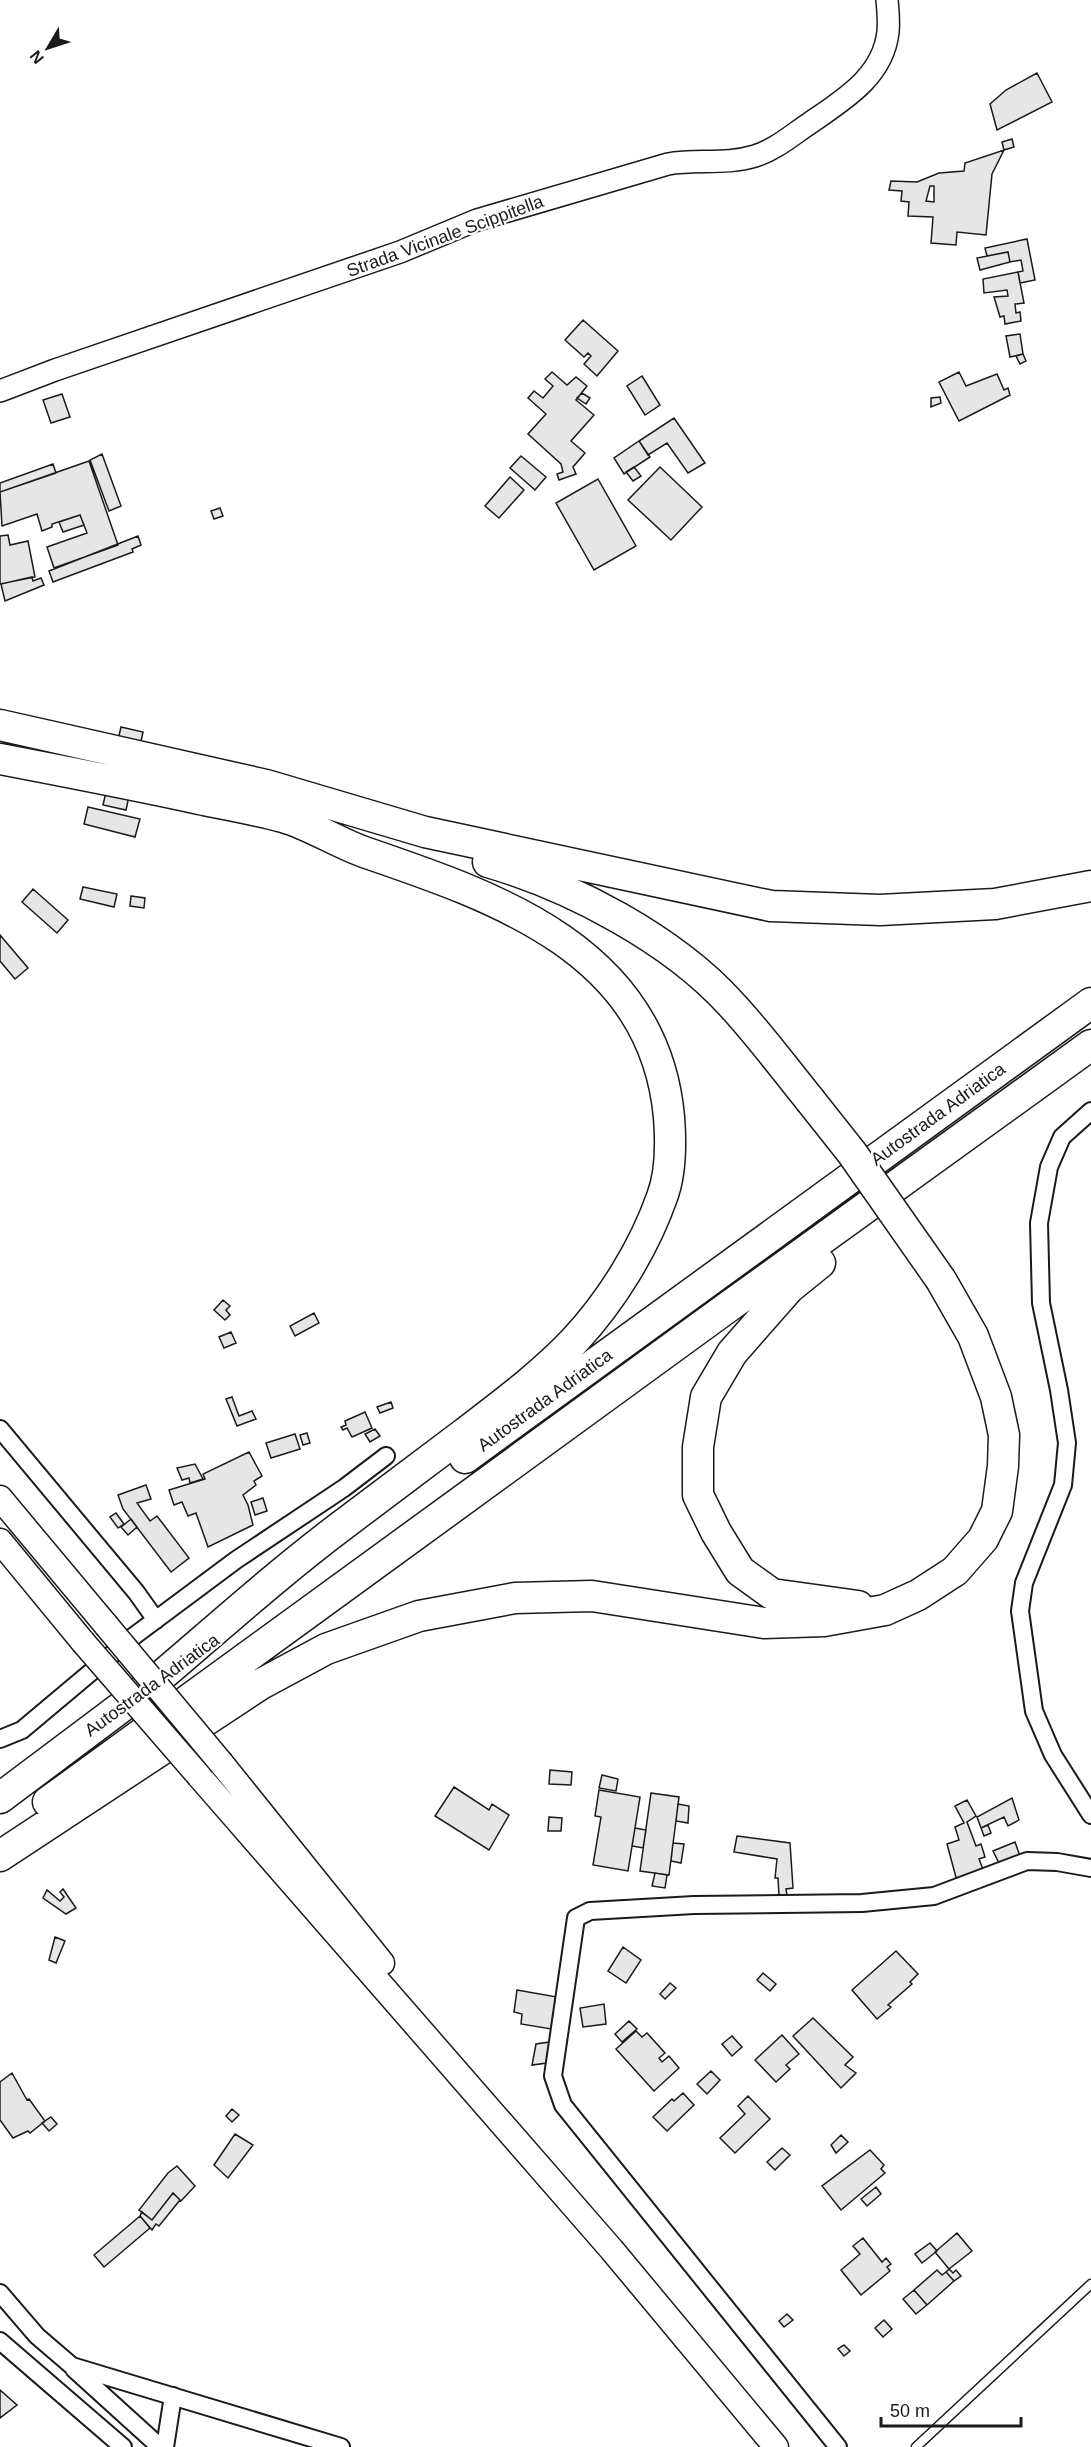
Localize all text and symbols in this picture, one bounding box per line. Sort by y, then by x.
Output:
north arrow [18,18,78,78]
text: N [26,47,47,67]
street label: Strada Vicinale Scippitella [344,191,547,281]
street label: Autostrada Adriatica [867,1058,1010,1169]
street label: Autostrada Adriatica [474,1344,617,1455]
street label: Autostrada Adriatica [81,1629,224,1740]
scale bar [881,2390,1020,2428]
text: 50 m [890,2401,930,2421]

